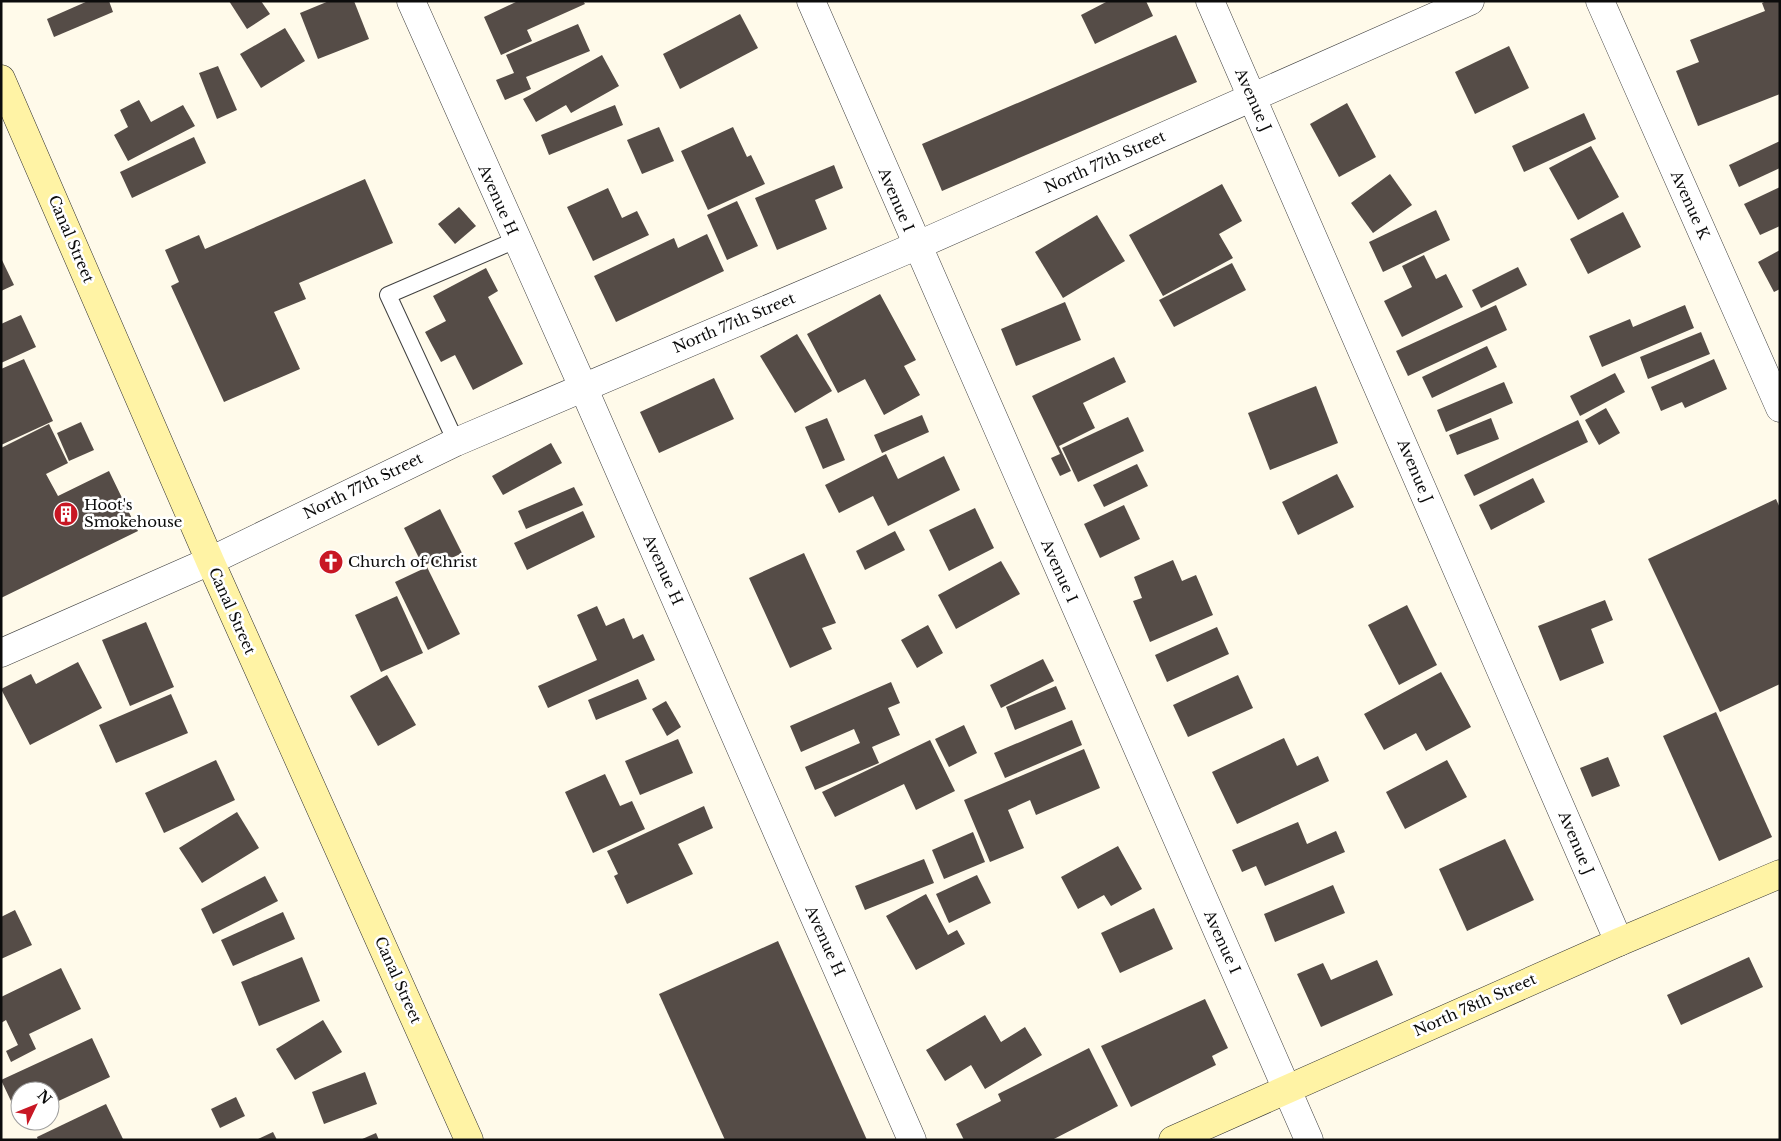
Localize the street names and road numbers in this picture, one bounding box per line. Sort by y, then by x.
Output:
street label: Avenue J [1231,64,1276,134]
street label: North 77th Street [1041,126,1169,197]
street label: Avenue H [474,161,522,238]
street label: Avenue I [874,164,918,235]
street label: Avenue K [1667,167,1714,242]
street label: Canal Street [44,192,99,286]
street label: North 77th Street [670,288,798,357]
street label: Avenue J [1393,435,1437,506]
street label: North 77th Street [300,448,426,523]
street label: Avenue H [639,531,687,608]
street label: Avenue I [1037,535,1082,606]
street label: Canal Street [205,564,260,658]
street label: Avenue J [1554,807,1598,878]
street label: Avenue H [801,902,849,979]
street label: Avenue I [1200,906,1245,977]
street label: Canal Street [371,933,426,1027]
street label: North 78th Street [1410,969,1539,1040]

